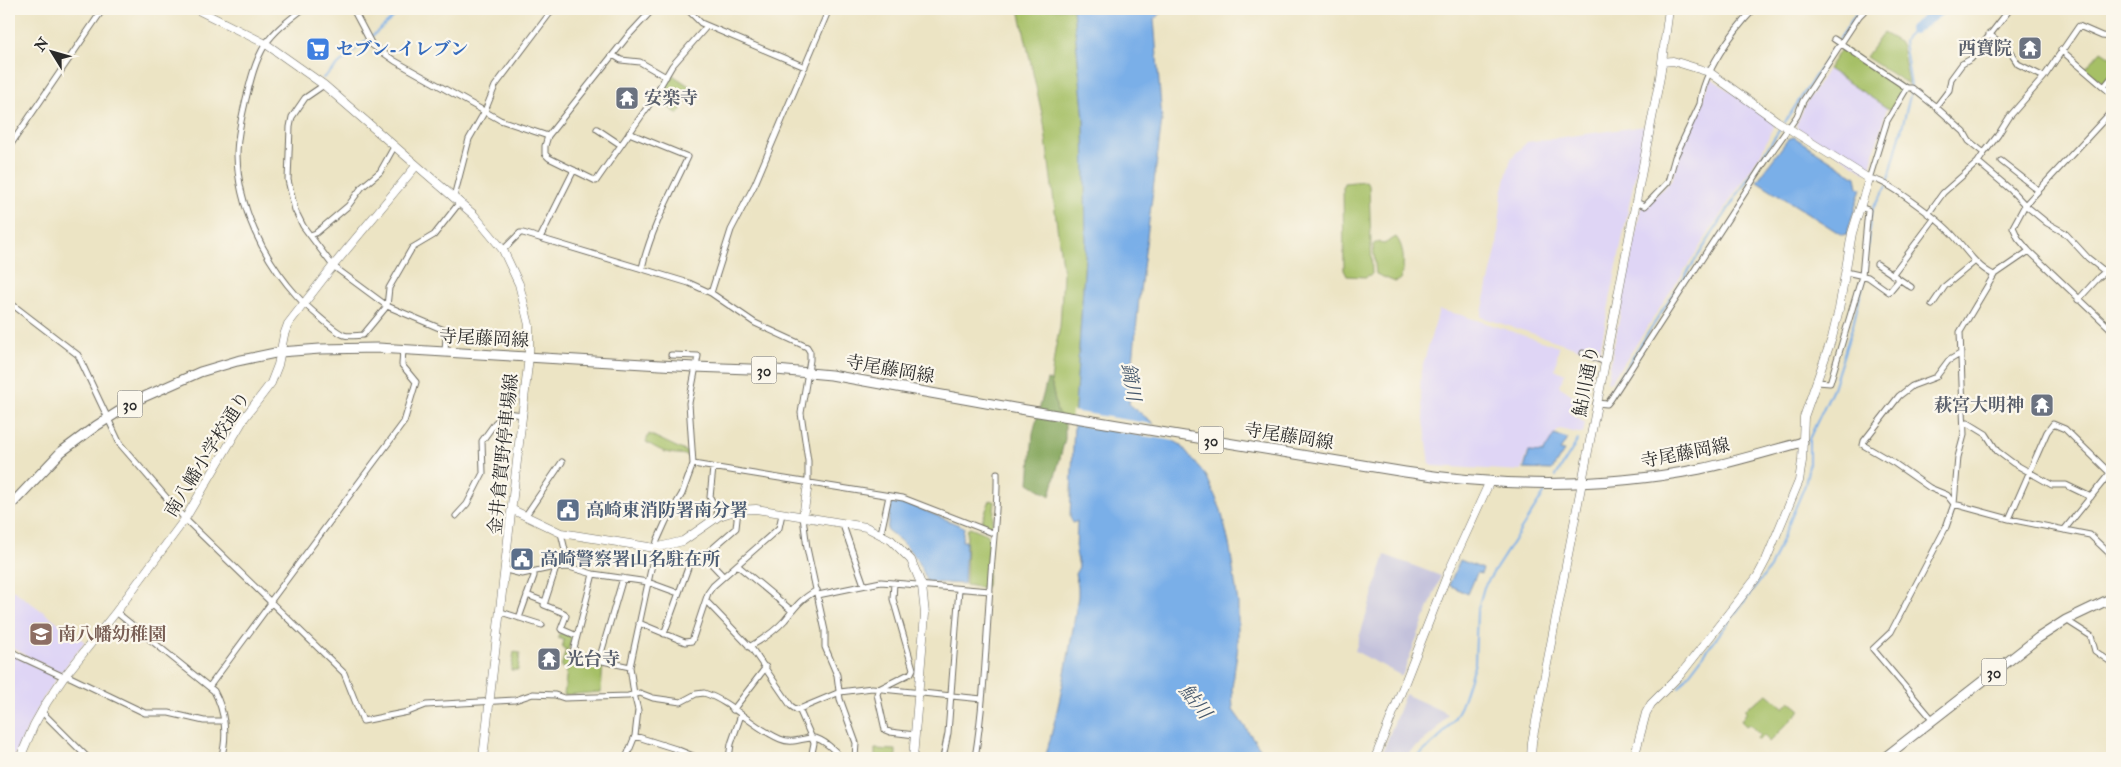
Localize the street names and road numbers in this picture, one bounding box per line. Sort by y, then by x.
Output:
street label: 寺尾藤岡線 [438,325,530,352]
street label: 鮎川通り [1568,344,1605,419]
street label: 寺尾藤岡線 [844,350,936,389]
road number: 30 [752,356,776,384]
street label: 金井倉賀野停車場線 [484,372,523,536]
street label: 南八幡小学校通り [160,387,255,521]
road number: 30 [118,390,142,418]
street label: 寺尾藤岡線 [1243,418,1335,455]
road number: 30 [1198,426,1224,454]
street label: 寺尾藤岡線 [1639,434,1731,473]
road number: 30 [1982,659,2006,686]

